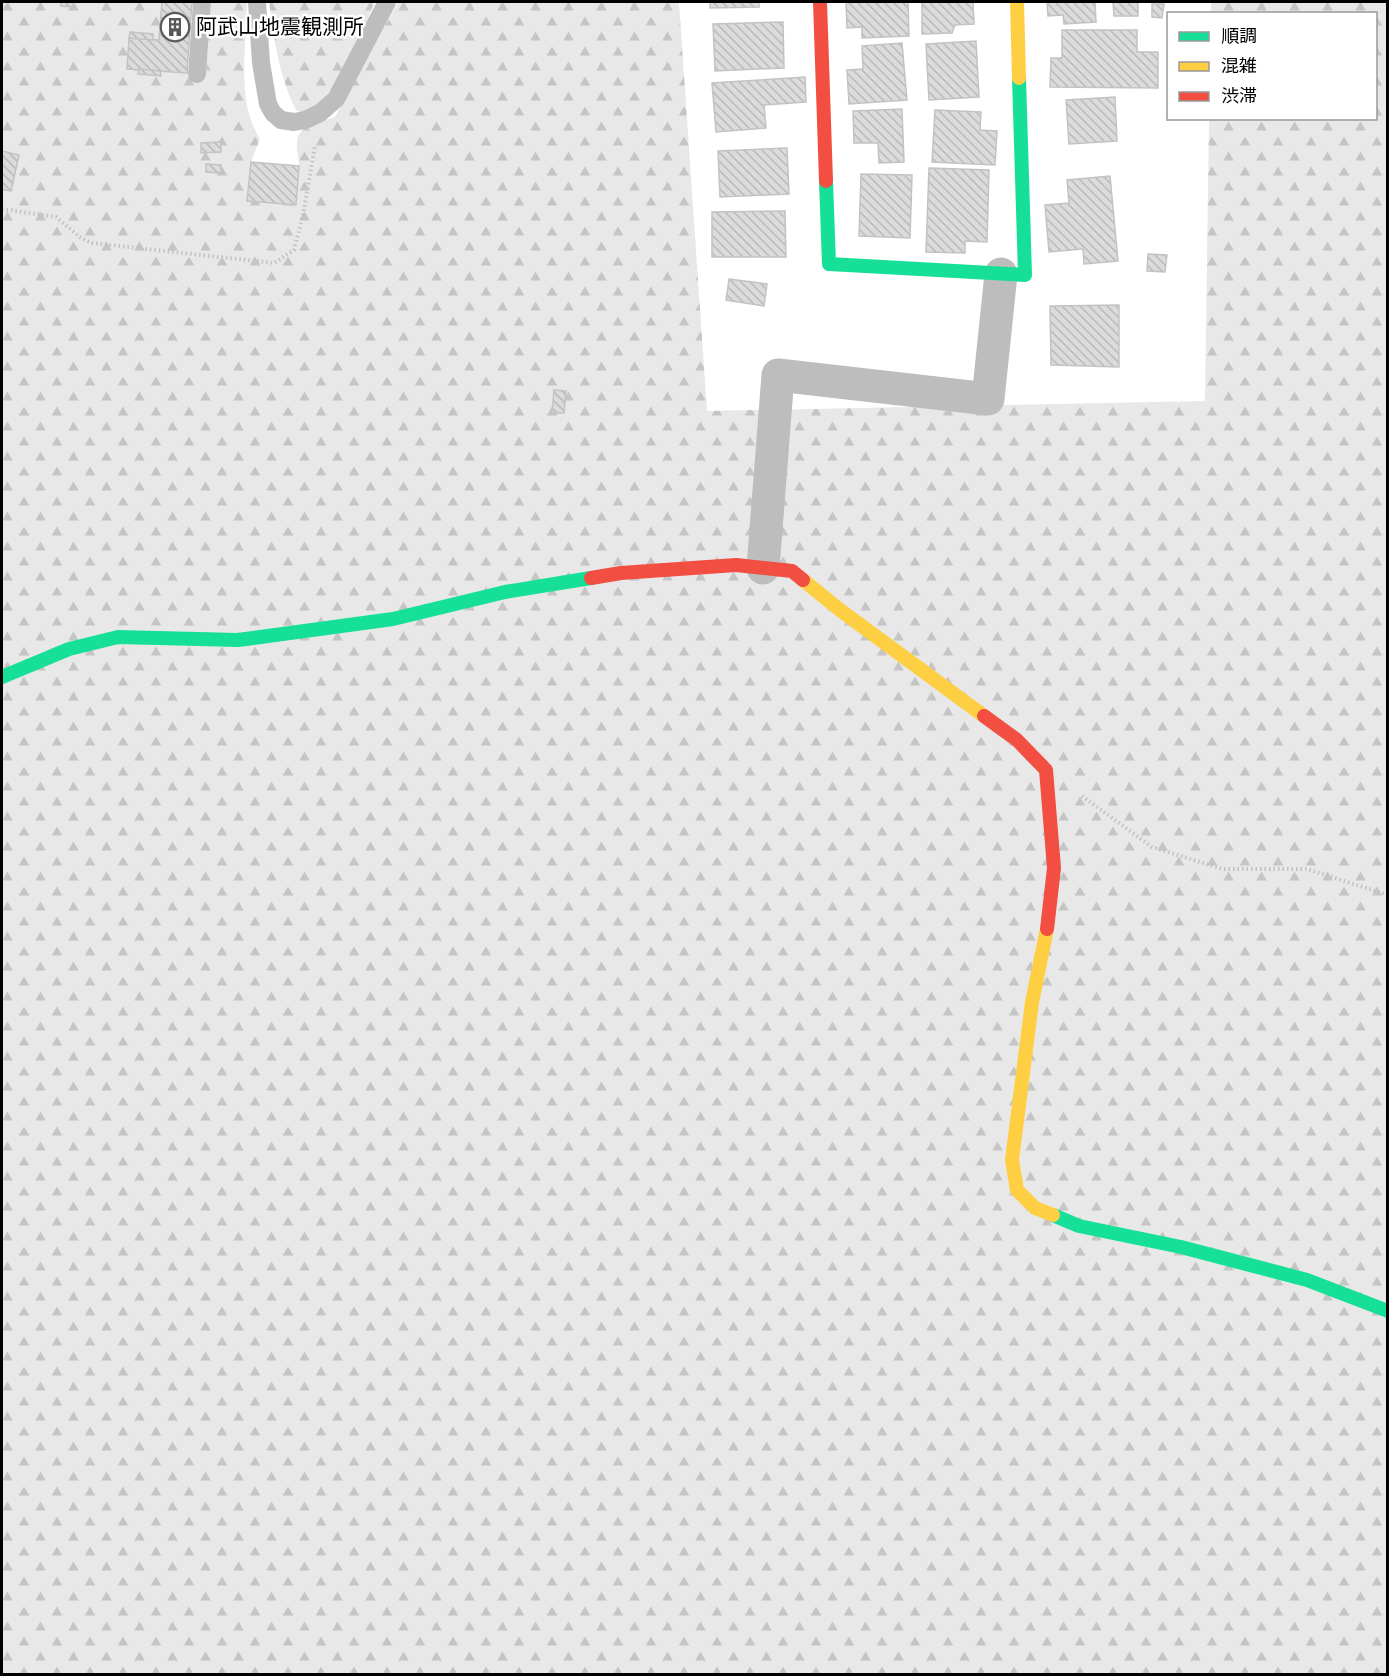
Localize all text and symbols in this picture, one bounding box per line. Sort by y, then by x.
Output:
building icon: 阿武山地震観測所 [159,11,191,43]
legend [1167,12,1377,120]
place label: 阿武山地震観測所 [196,14,364,39]
text: 順調 [1221,25,1257,46]
text: 混雑 [1221,55,1257,76]
text: 渋滞 [1221,85,1257,106]

